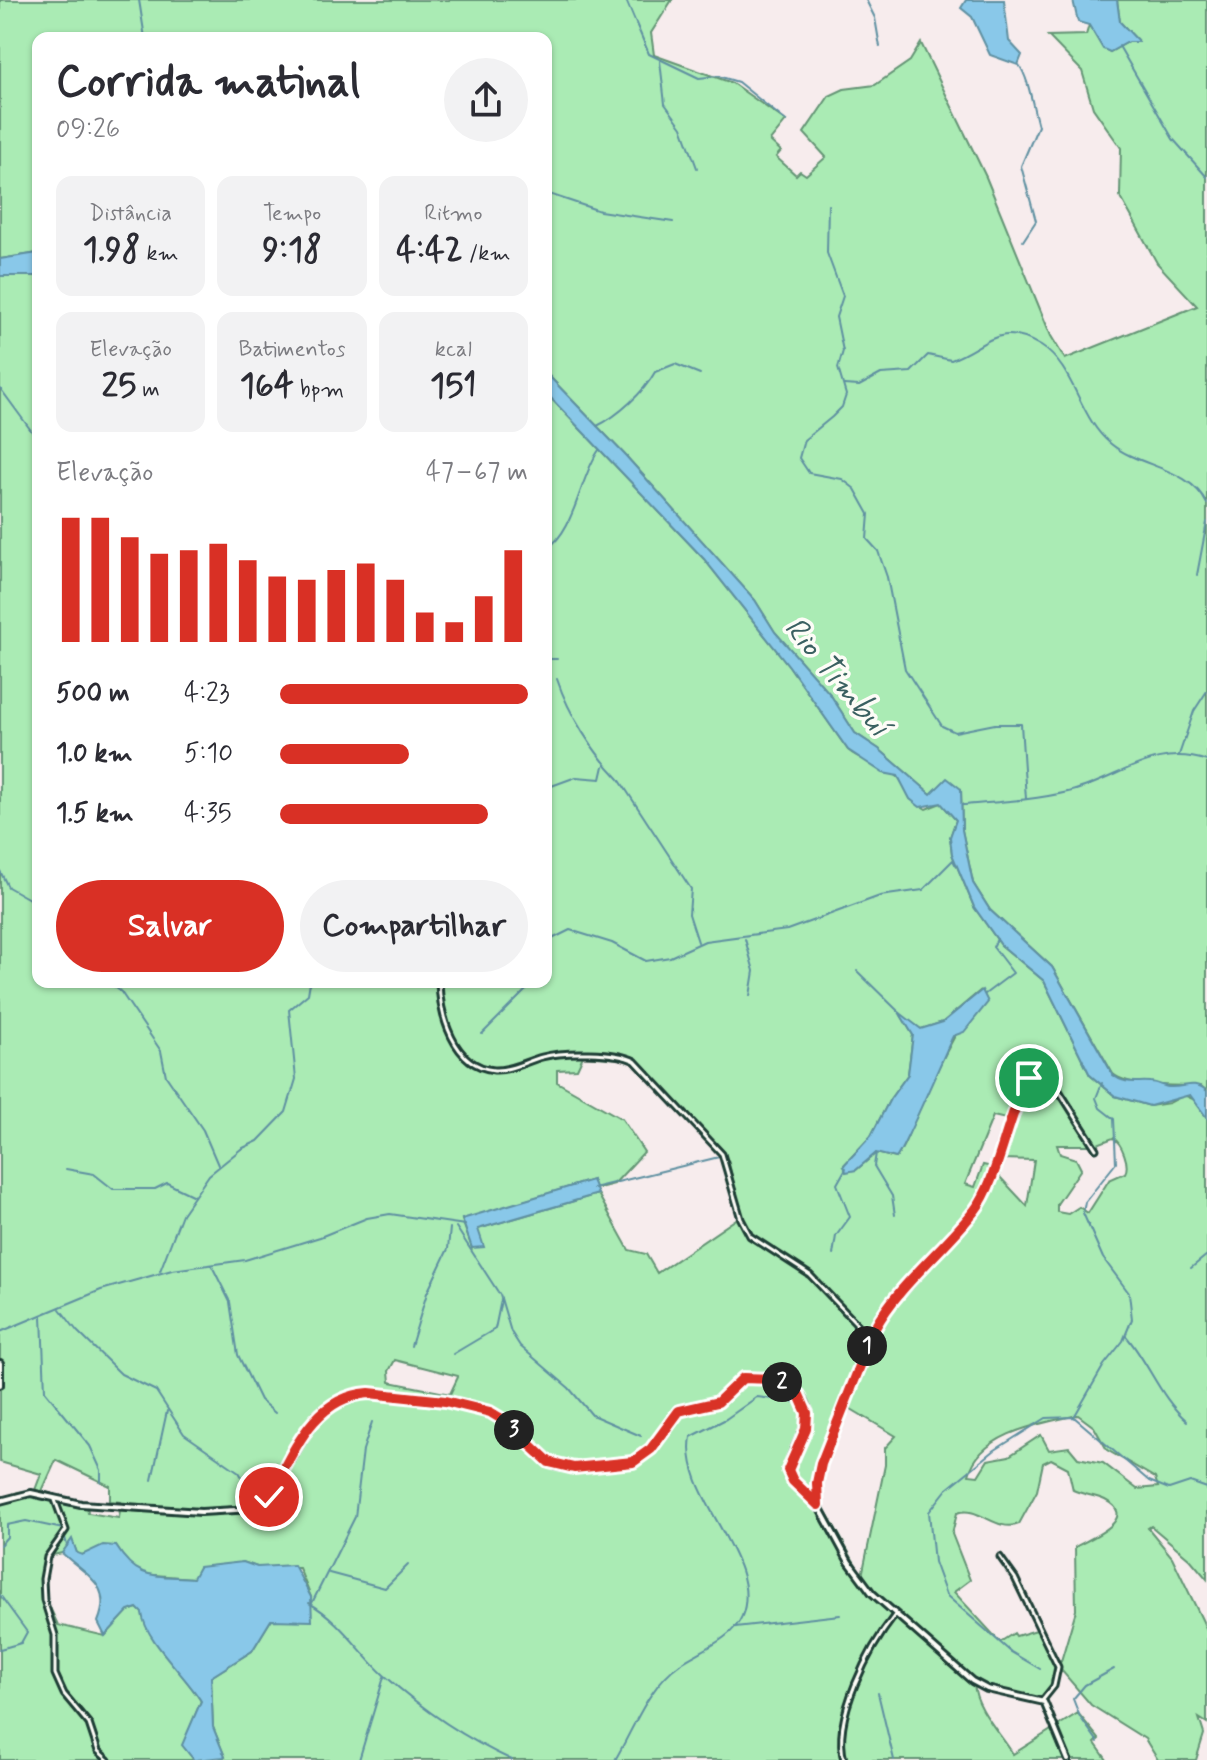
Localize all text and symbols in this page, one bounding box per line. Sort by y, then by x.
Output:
text: Corrida matinal [56,54,360,112]
button: share [444,58,528,142]
text: 09:26 [56,113,120,147]
text: Distância [89,200,172,228]
text: Tempo [263,200,321,228]
text: Ritmo [424,200,482,228]
text: 1.98 [83,228,140,273]
text: 9:18 [262,228,322,273]
text: 4:42 [396,228,463,273]
text: km [140,240,178,268]
text: /km [463,240,510,268]
text: Elevação [89,336,172,364]
text: Batimentos [238,336,345,364]
text: kcal [435,336,472,364]
text: 25 [102,364,136,409]
text: 164 [240,364,294,409]
text: 151 [430,364,477,409]
text: m [136,376,160,404]
text: bpm [294,376,344,404]
text: Elevação [56,456,153,490]
text: 47–67 m [426,456,528,490]
water label: Rio Timbuí [774,608,901,749]
text: 500 m [56,677,130,711]
text: 4:23 [184,677,230,711]
text: 1.0 km [56,737,133,771]
text: 5:10 [184,737,233,771]
text: 1.5 km [56,797,134,831]
text: 4:35 [184,797,232,831]
button: Salvar [56,880,284,972]
button: Compartilhar [300,880,528,972]
pin [995,1044,1063,1112]
icon: arrive [1007,1056,1051,1100]
pin: 1 [847,1326,887,1366]
text: 1 [862,1332,872,1360]
pin: 2 [762,1362,802,1402]
text: 2 [777,1368,787,1396]
pin: 3 [494,1410,534,1450]
text: 3 [509,1416,519,1444]
pin [235,1463,303,1531]
icon: check [247,1475,291,1519]

